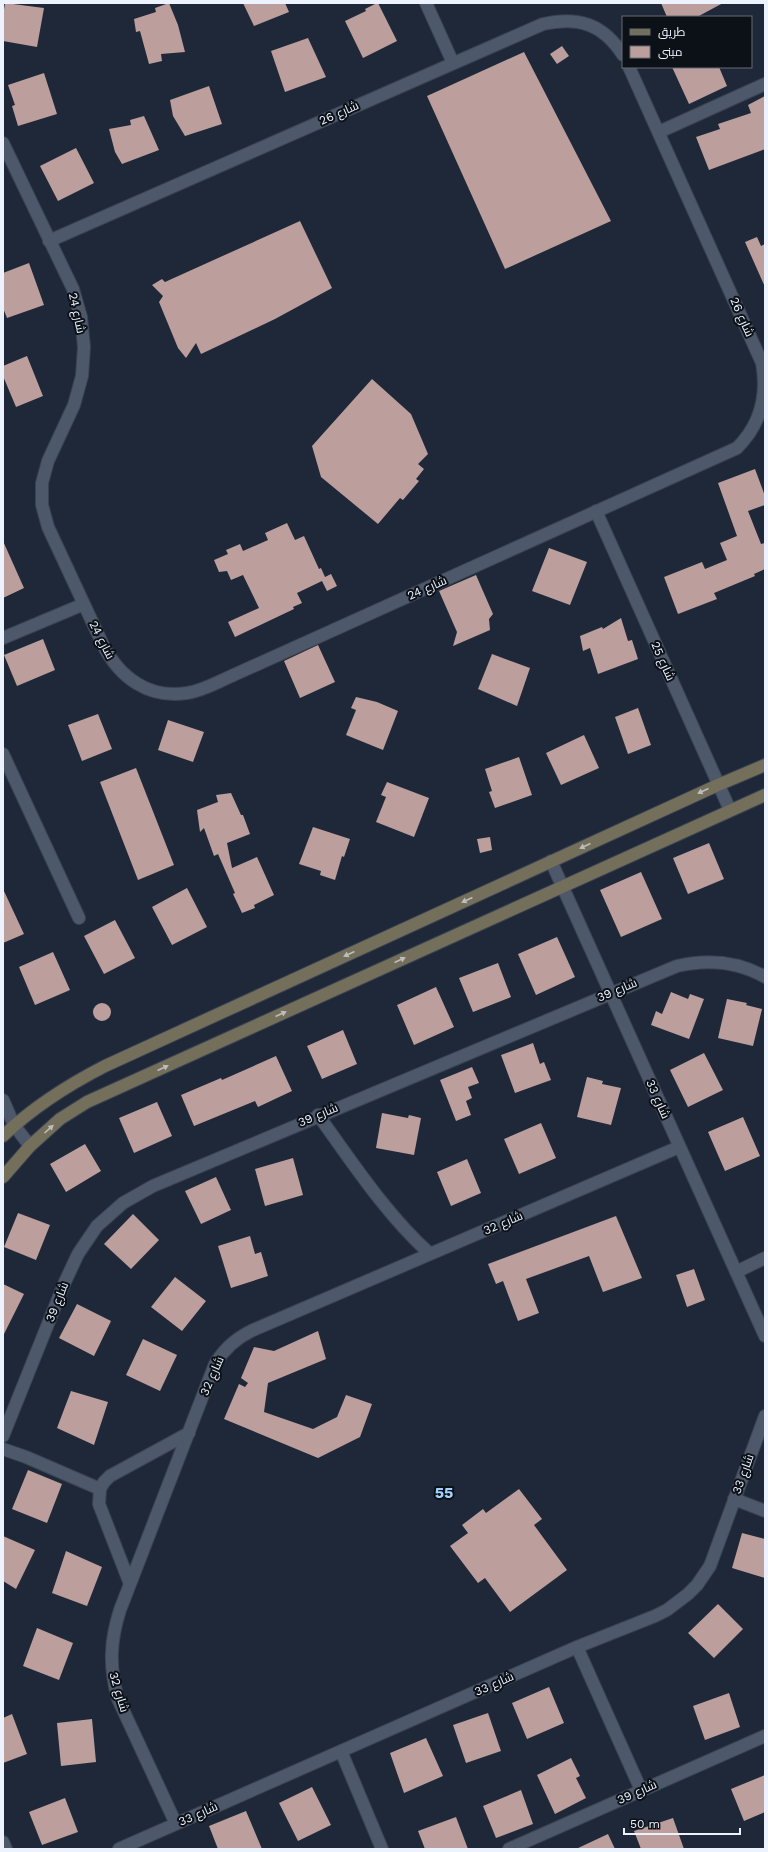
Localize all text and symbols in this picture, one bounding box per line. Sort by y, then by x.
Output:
legend [622,16,752,68]
text: طريق [658,25,686,39]
text: مبنى [658,45,683,59]
street label: شارع 26 [317,98,361,129]
street label: شارع 24 [65,291,88,335]
street label: شارع 26 [726,295,757,339]
street label: شارع 24 [405,573,449,604]
street label: شارع 24 [85,618,118,662]
street label: شارع 25 [647,639,678,683]
one-way arrow [697,789,709,795]
one-way arrow [580,843,591,849]
one-way arrow [461,897,473,903]
one-way arrow [343,951,355,957]
one-way arrow [394,957,405,963]
street label: شارع 39 [595,975,639,1006]
one-way arrow [276,1011,287,1017]
one-way arrow [158,1064,170,1070]
street label: شارع 33 [642,1077,673,1121]
street label: شارع 39 [296,1100,340,1131]
one-way arrow [44,1124,54,1133]
street label: شارع 32 [481,1208,525,1238]
street label: شارع 39 [43,1280,72,1324]
street label: شارع 32 [197,1354,228,1398]
street label: شارع 33 [729,1452,758,1496]
district label: 55 [435,1483,453,1502]
street label: شارع 33 [472,1669,516,1700]
street label: شارع 32 [105,1670,132,1714]
street label: شارع 39 [615,1777,659,1808]
street label: شارع 33 [176,1799,220,1830]
scale bar [624,1810,740,1836]
text: 50 m [630,1817,660,1831]

